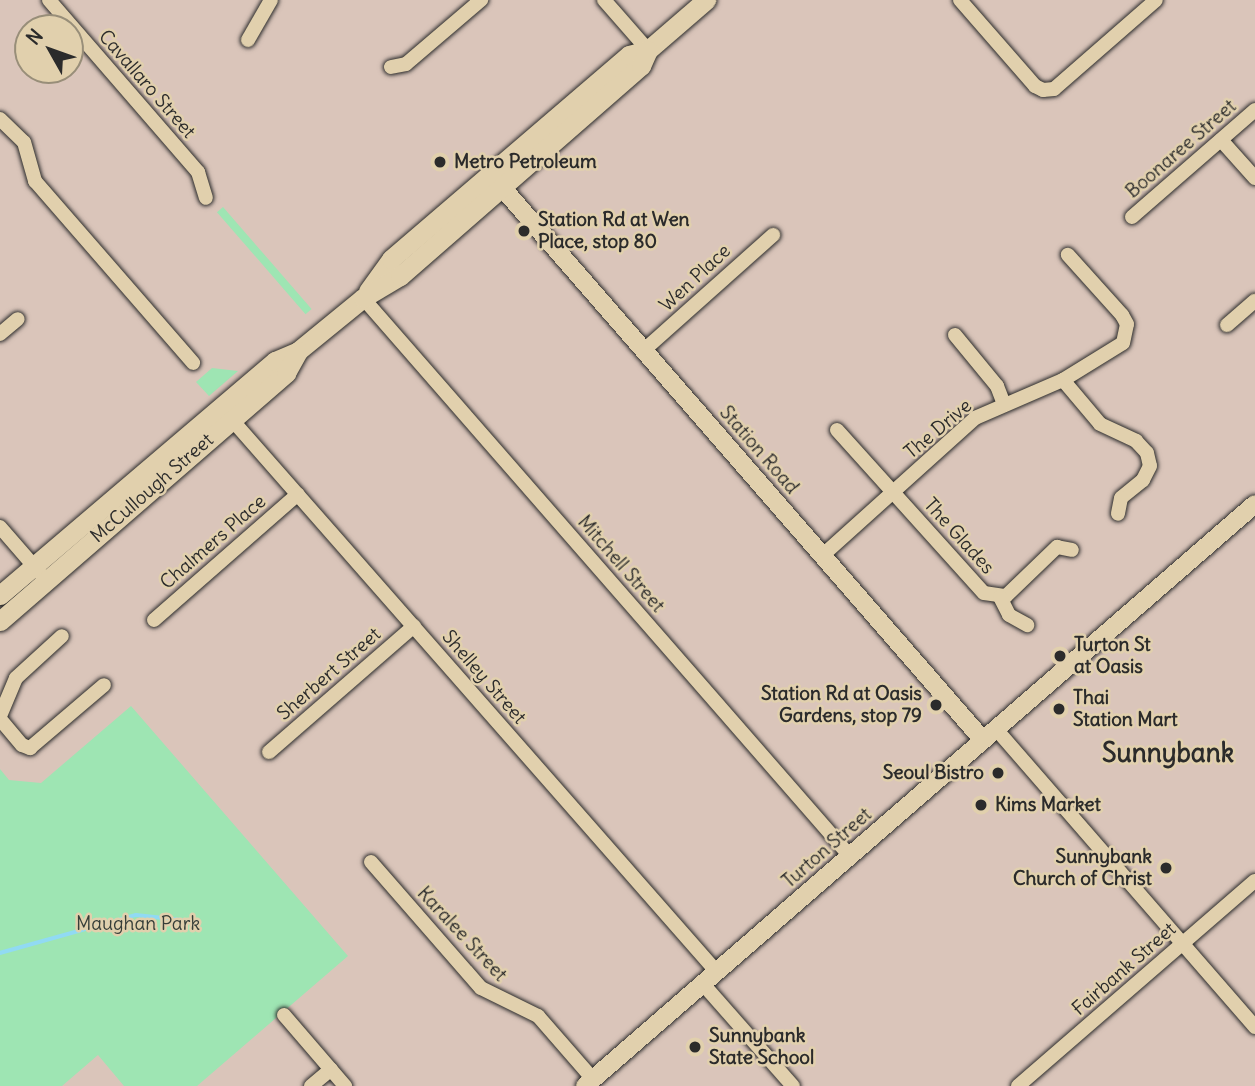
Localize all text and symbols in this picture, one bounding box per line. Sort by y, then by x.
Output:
north arrow [14,14,84,84]
text: N [21,24,48,50]
street label: Cavallaro Street [94,25,200,143]
street label: Boonaree Street [1121,95,1241,203]
place label: Metro Petroleum [454,151,597,173]
marker: Metro Petroleum [432,154,448,170]
place label: Station Rd at Wen Place, stop 80 [538,209,690,253]
marker: Station Rd at Wen Place, stop 80 [516,223,532,239]
street label: Wen Place [655,240,735,316]
street label: The Drive [900,394,976,464]
street label: Station Road [715,401,803,499]
street label: McCullough Street [86,429,218,547]
street label: Chalmers Place [156,490,270,594]
street label: The Glades [919,493,999,579]
street label: Mitchell Street [573,511,669,617]
street label: Sherbert Street [273,623,385,725]
street label: Shelley Street [437,626,531,728]
place label: Turton St at Oasis [1074,634,1151,678]
marker: Turton St at Oasis [1052,648,1068,664]
place label: Station Rd at Oasis Gardens, stop 79 [761,683,922,727]
place label: Thai Station Mart [1073,687,1178,731]
marker: Station Rd at Oasis Gardens, stop 79 [928,697,944,713]
marker: Thai Station Mart [1051,701,1067,717]
district label: Sunnybank [1102,737,1234,769]
place label: Seoul Bistro [883,762,984,784]
marker: Seoul Bistro [990,765,1006,781]
place label: Kims Market [995,794,1101,816]
marker: Kims Market [973,797,989,813]
street label: Turton Street [778,803,876,893]
place label: Sunnybank Church of Christ [1013,846,1152,890]
marker: Sunnybank Church of Christ [1158,860,1174,876]
street label: Karalee Street [412,882,512,986]
park label: Maughan Park [76,913,200,935]
street label: Fairbank Street [1067,918,1181,1020]
place label: Sunnybank State School [709,1025,814,1069]
marker: Sunnybank State School [687,1039,703,1055]

